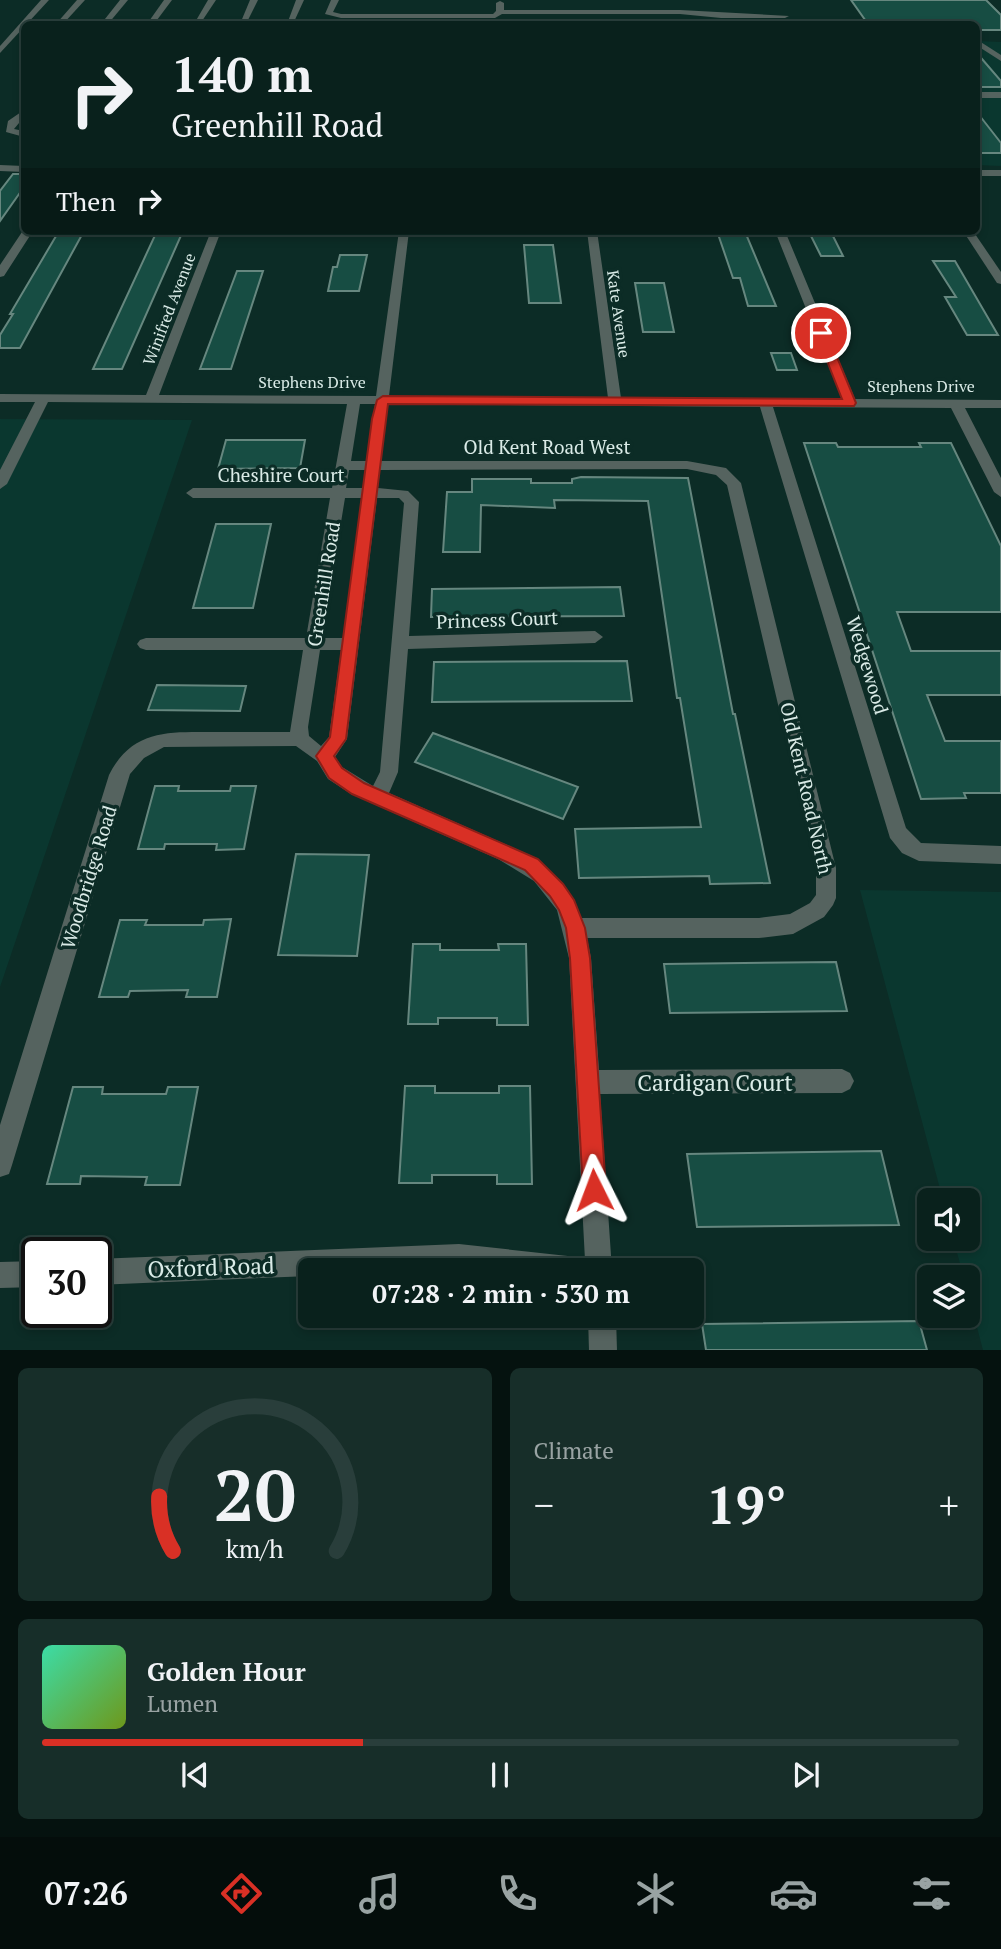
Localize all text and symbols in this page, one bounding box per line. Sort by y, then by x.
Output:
text: 140 m [171,41,313,106]
icon: right [56,49,147,140]
text: Greenhill Road [171,104,383,146]
icon: right [130,182,168,220]
text: Then [56,184,116,218]
street label: Winifred Avenue [137,250,201,368]
street label: Kate Avenue [602,269,636,359]
pin [791,303,851,363]
icon: arrive [802,314,840,352]
street label: Stephens Drive [258,371,366,393]
street label: Stephens Drive [867,375,975,397]
street label: Old Kent Road West [463,434,631,459]
street label: Cheshire Court [217,462,345,487]
street label: Greenhill Road [301,519,345,648]
street label: Princess Court [435,604,559,634]
street label: Wedgewood [841,613,895,718]
street label: Old Kent Road North [775,700,839,876]
street label: Woodbridge Road [54,802,122,952]
street label: Cardigan Court [637,1067,793,1098]
position arrow [557,1153,631,1227]
map controls [917,1188,980,1328]
button: sound [917,1188,980,1251]
speed limit sign: 30 [21,1237,112,1328]
street label: Oxford Road [147,1249,275,1285]
button: layers [917,1265,980,1328]
text: 07:28 · 2 min · 530 m [372,1276,630,1310]
text: Climate [534,1435,614,1466]
text: 20 [214,1445,296,1542]
text: 19° [706,1470,786,1539]
text: − [534,1480,554,1530]
text: + [939,1480,959,1530]
text: km/h [226,1531,284,1564]
text: Golden Hour [147,1654,306,1688]
text: Lumen [147,1688,218,1719]
icon: previous [176,1756,214,1794]
icon: pause [481,1756,519,1794]
icon: next [787,1756,825,1794]
icon: directions [217,1869,266,1918]
icon: music [355,1869,404,1918]
icon: phone [493,1869,542,1918]
icon: climate [631,1869,680,1918]
icon: car [769,1869,818,1918]
icon: filters [907,1869,956,1918]
text: 07:26 [45,1872,128,1914]

